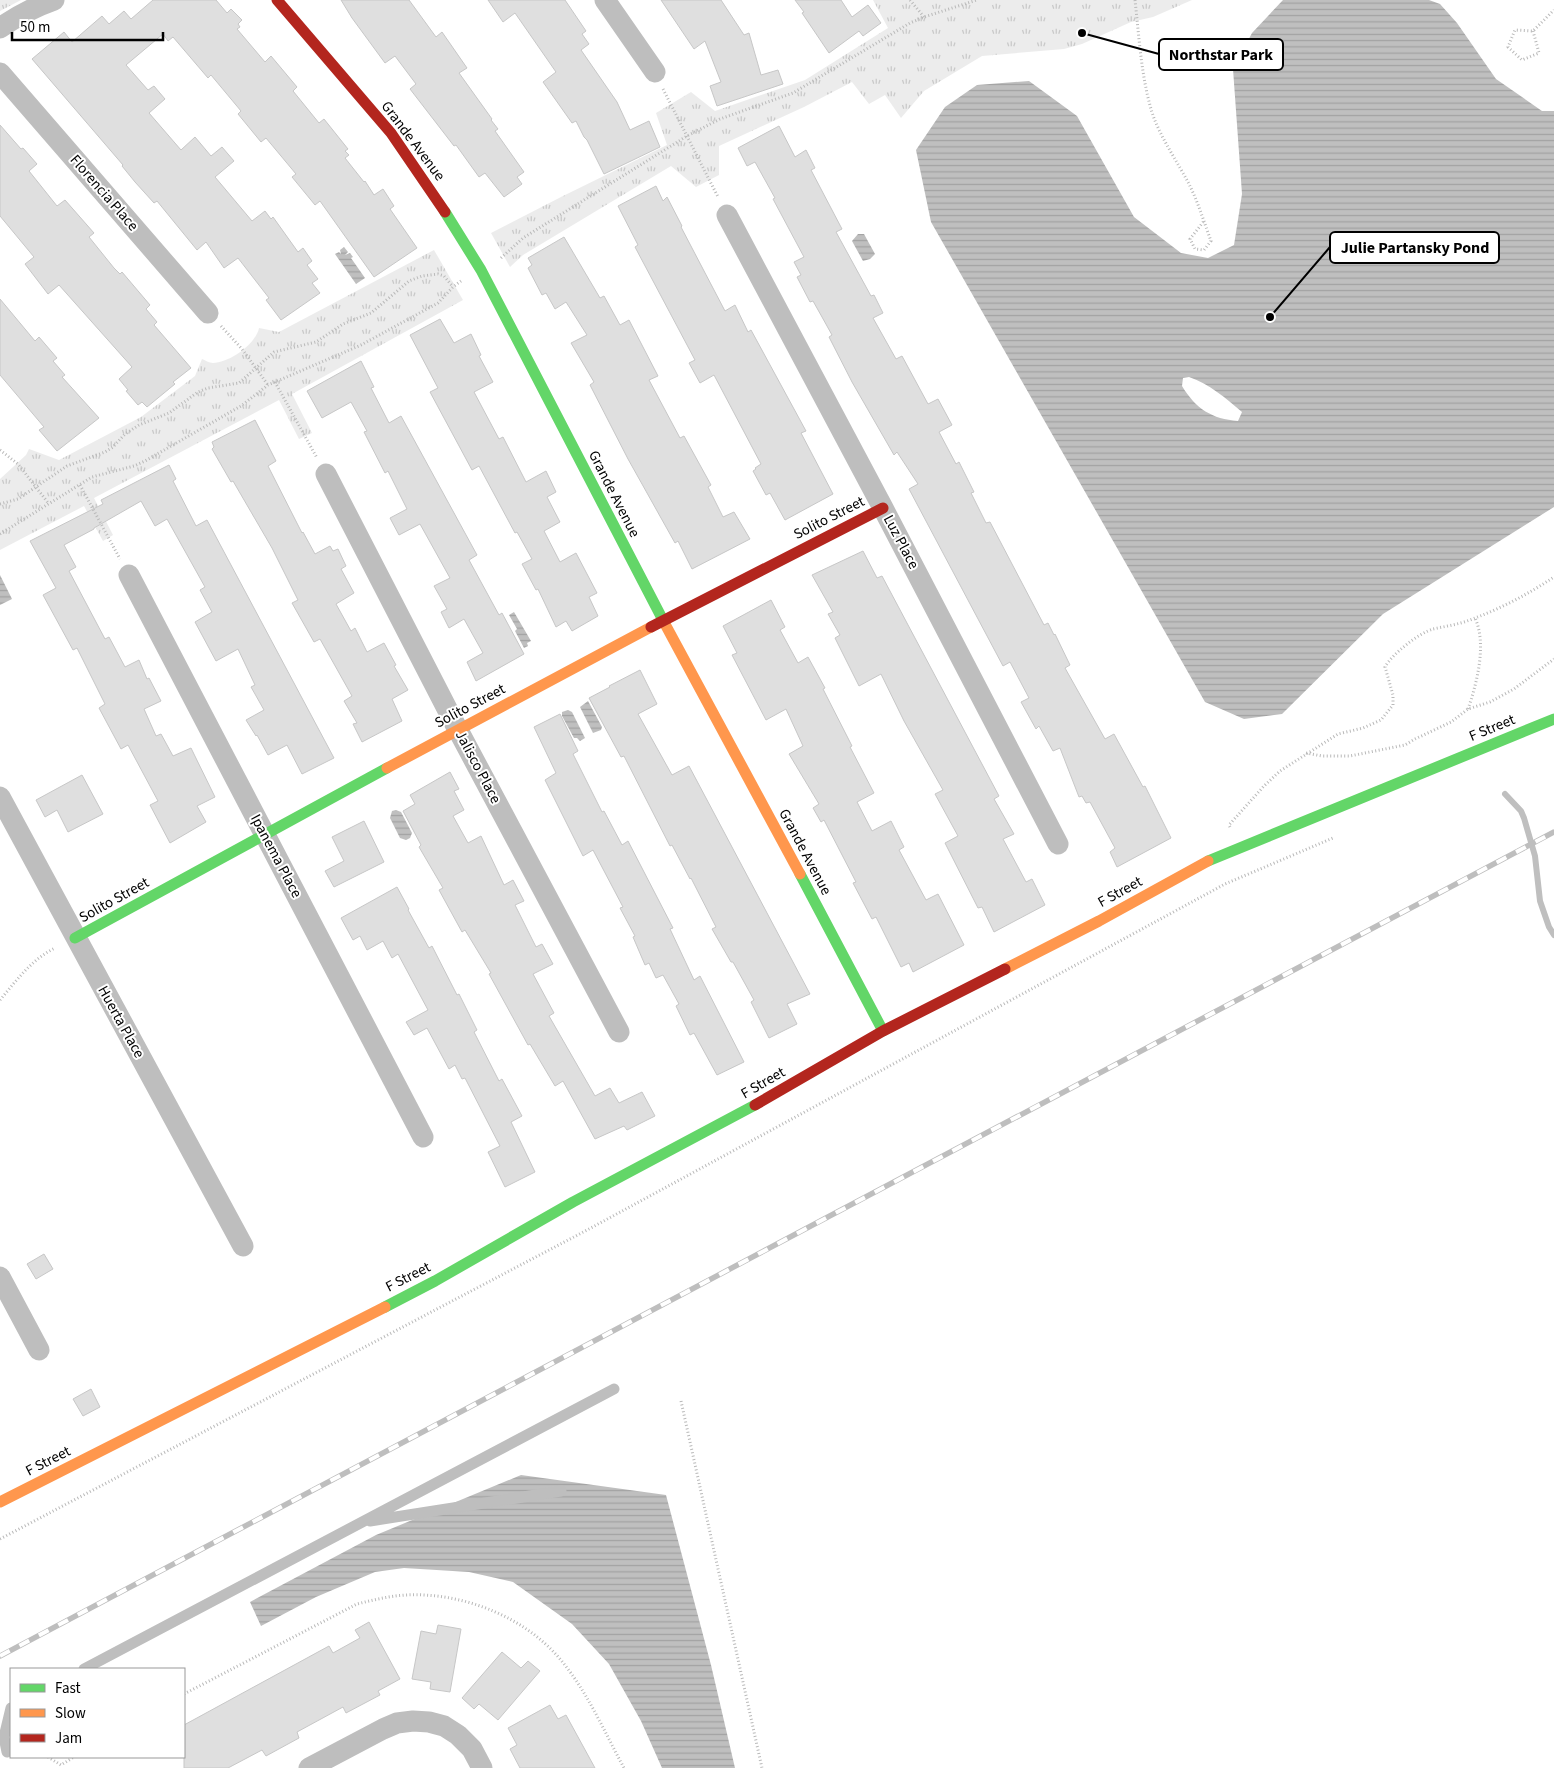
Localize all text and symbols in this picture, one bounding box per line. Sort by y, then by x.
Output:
scale bar [12,10,164,42]
text: 50 m [20,17,50,38]
callout: Northstar Park [1159,39,1283,70]
text: Northstar Park [1169,44,1273,66]
street label: Grande Avenue [376,97,450,185]
street label: Florencia Place [65,150,143,236]
callout: Julie Partansky Pond [1330,232,1499,263]
text: Julie Partansky Pond [1341,237,1489,259]
street label: Grande Avenue [583,447,645,541]
street label: Solito Street [790,491,868,545]
street label: Luz Place [878,511,924,573]
street label: Solito Street [431,679,509,733]
street label: F Street [1466,709,1518,747]
street label: Jalisco Place [450,727,506,807]
street label: Grande Avenue [773,805,837,899]
street label: Ipanema Place [245,810,307,902]
street label: F Street [1094,871,1146,913]
street label: Solito Street [75,872,153,928]
street label: Huerta Place [92,982,150,1062]
street label: F Street [737,1062,789,1104]
street label: F Street [382,1257,434,1297]
street label: F Street [22,1441,74,1481]
legend [10,1668,185,1758]
text: Fast [55,1678,81,1699]
text: Slow [55,1703,86,1724]
text: Jam [55,1728,82,1749]

